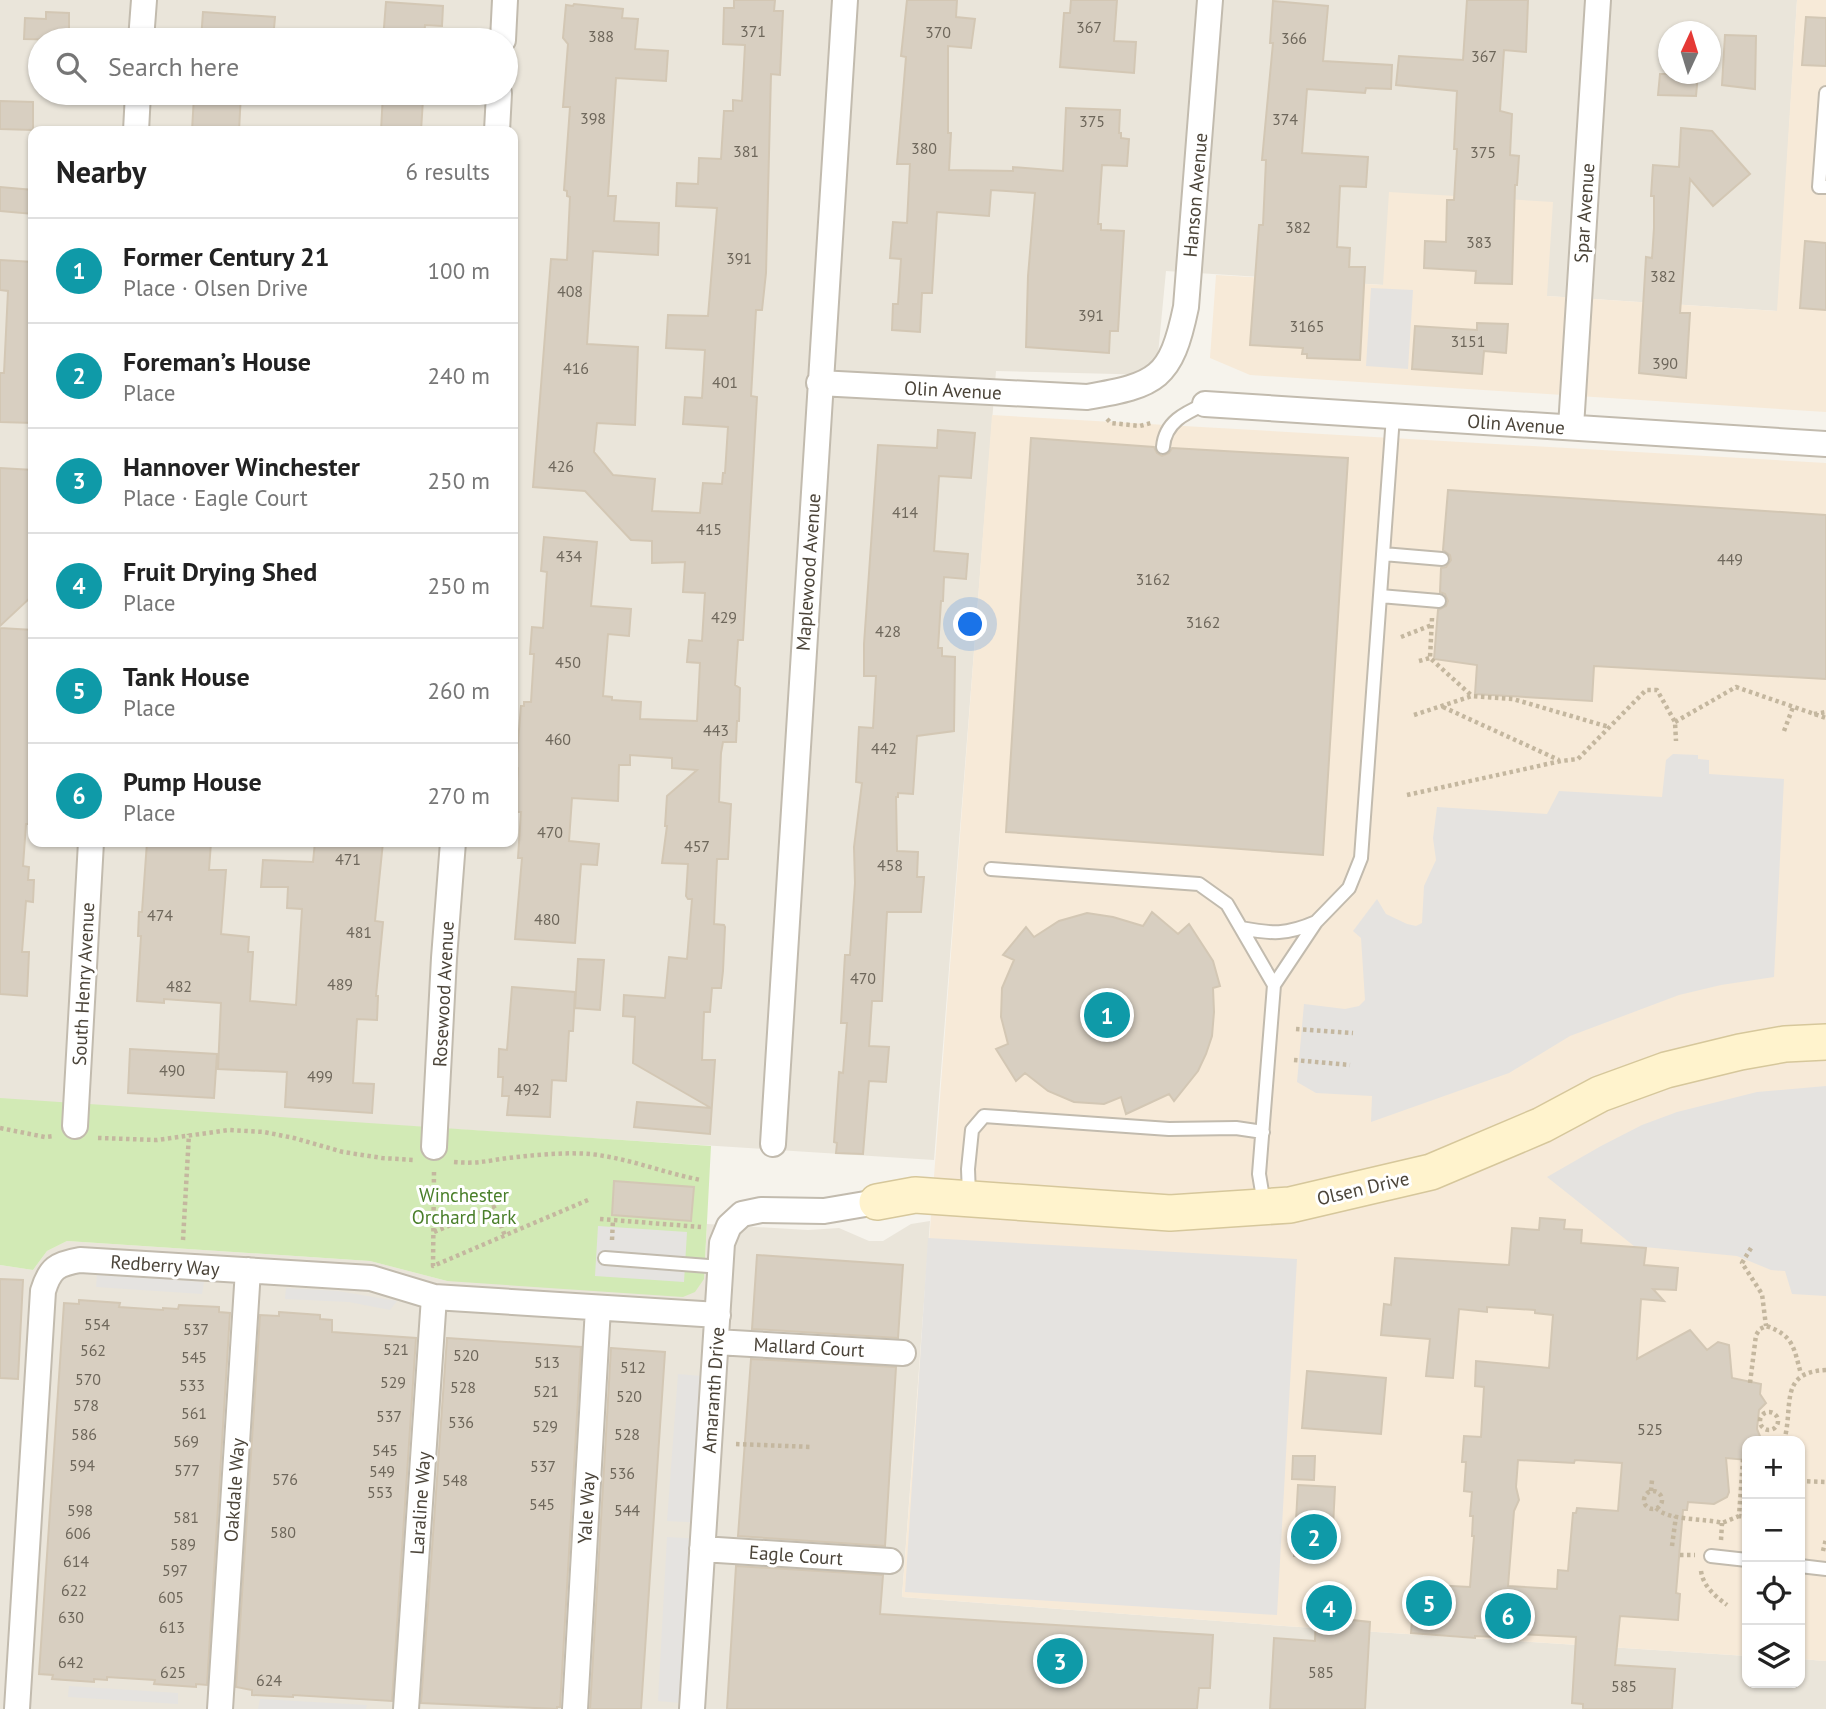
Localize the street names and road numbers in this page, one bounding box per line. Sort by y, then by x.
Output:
street label: Hanson Avenue [1178,132,1212,258]
street label: Spar Avenue [1569,162,1599,264]
street label: Olin Avenue [904,375,1002,405]
street label: Olin Avenue [1466,409,1566,439]
street label: Maplewood Avenue [791,492,825,652]
street label: South Henry Avenue [67,902,99,1066]
street label: Rosewood Avenue [427,920,459,1068]
street label: Olsen Drive [1314,1166,1412,1210]
street label: Redberry Way [110,1249,220,1281]
street label: Amaranth Drive [697,1326,729,1454]
street label: Mallard Court [753,1332,866,1362]
street label: Oakdale Way [218,1437,250,1543]
street label: Laraline Way [404,1450,436,1555]
street label: Yale Way [572,1471,600,1544]
street label: Eagle Court [748,1540,844,1570]

